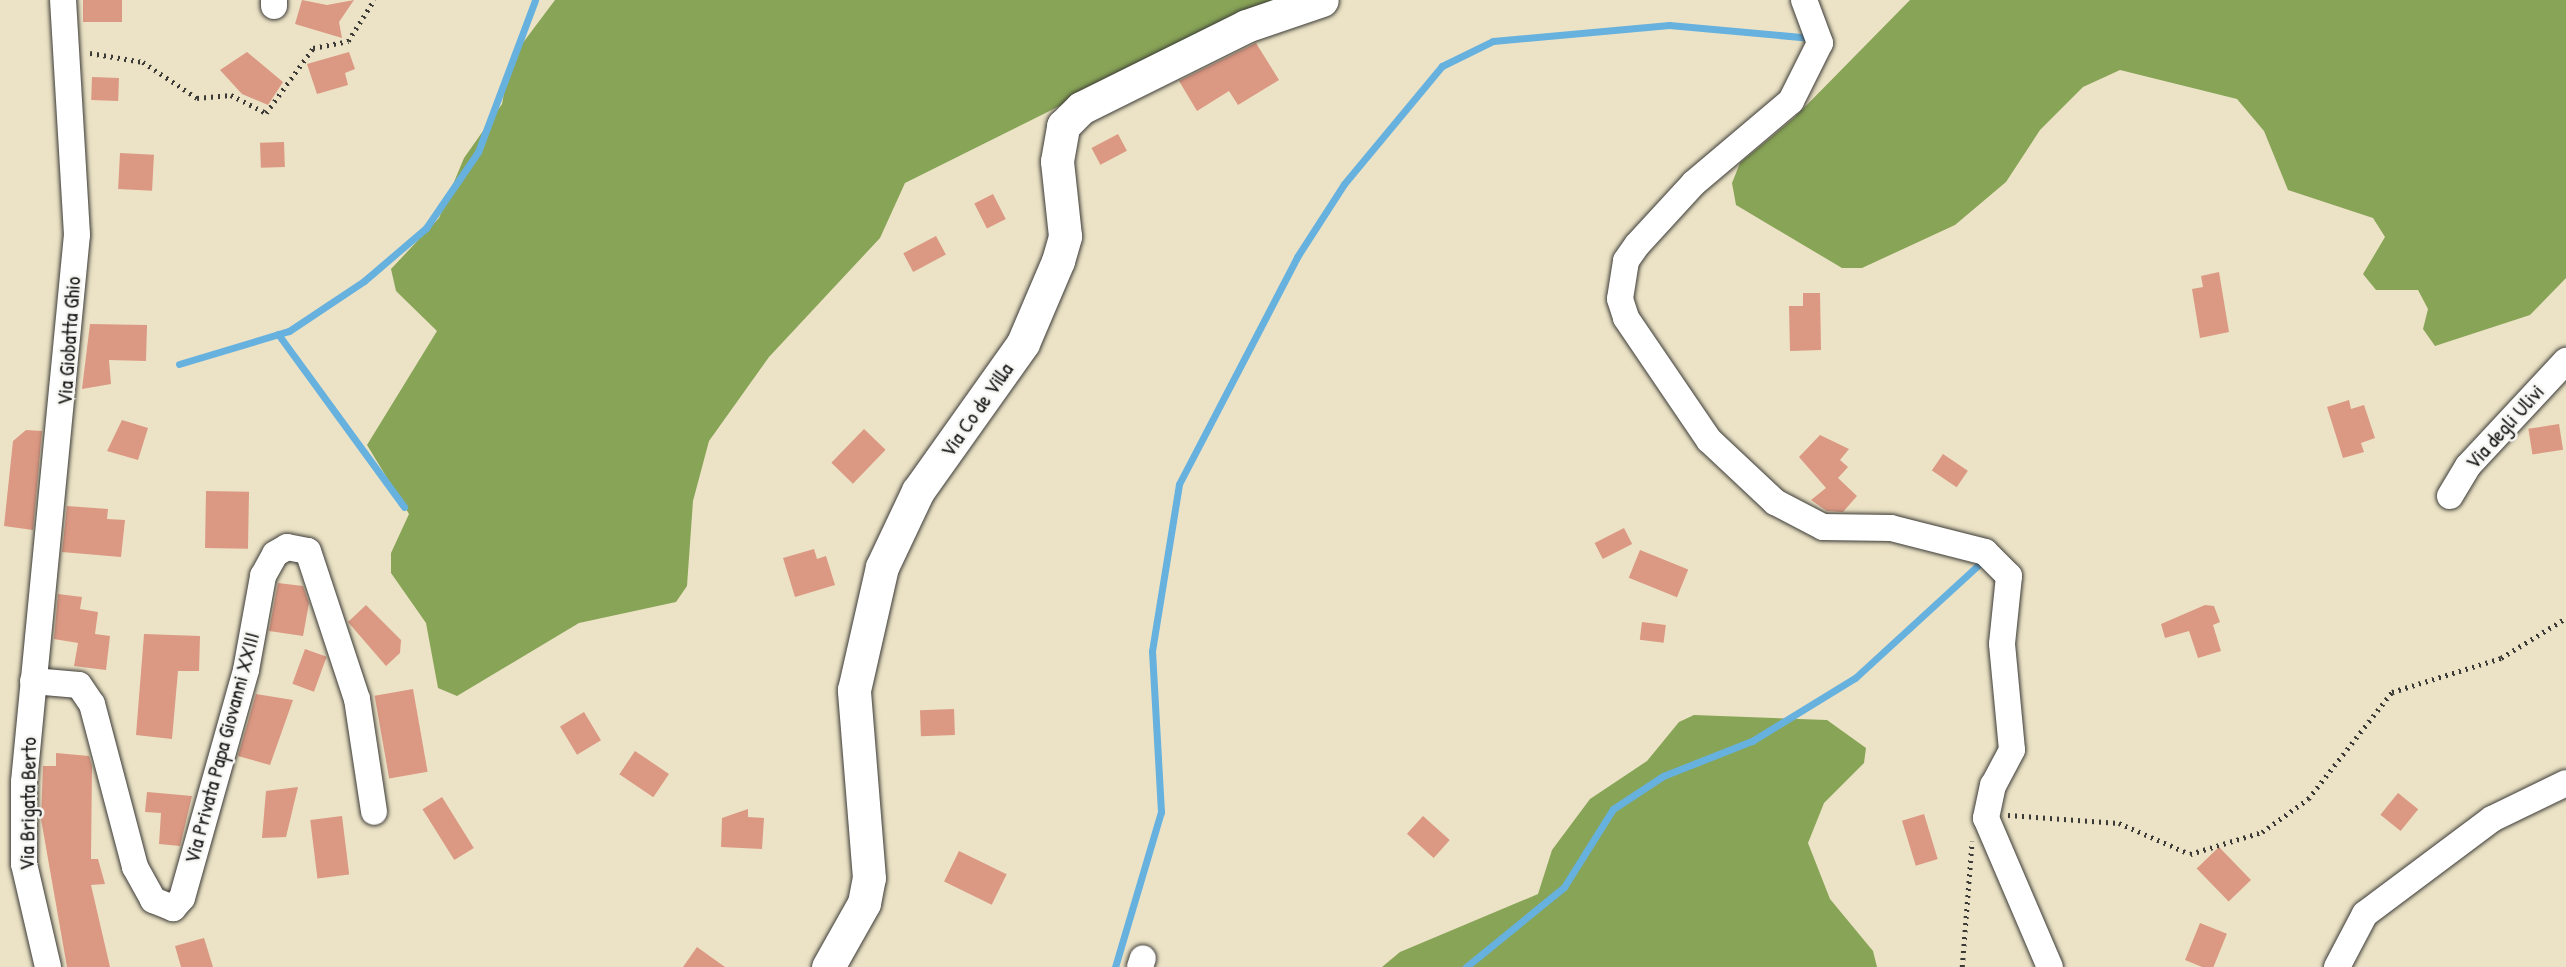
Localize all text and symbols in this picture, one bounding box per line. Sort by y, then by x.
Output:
street label: Via Giobatta Ghio [52,276,86,406]
street label: Via Co de Villa [935,358,1019,462]
street label: Via degli Ulivi [2460,379,2550,475]
street label: Via Privata Papa Giovanni XXIII [179,630,265,866]
street label: Via Brigata Berto [14,737,42,871]

